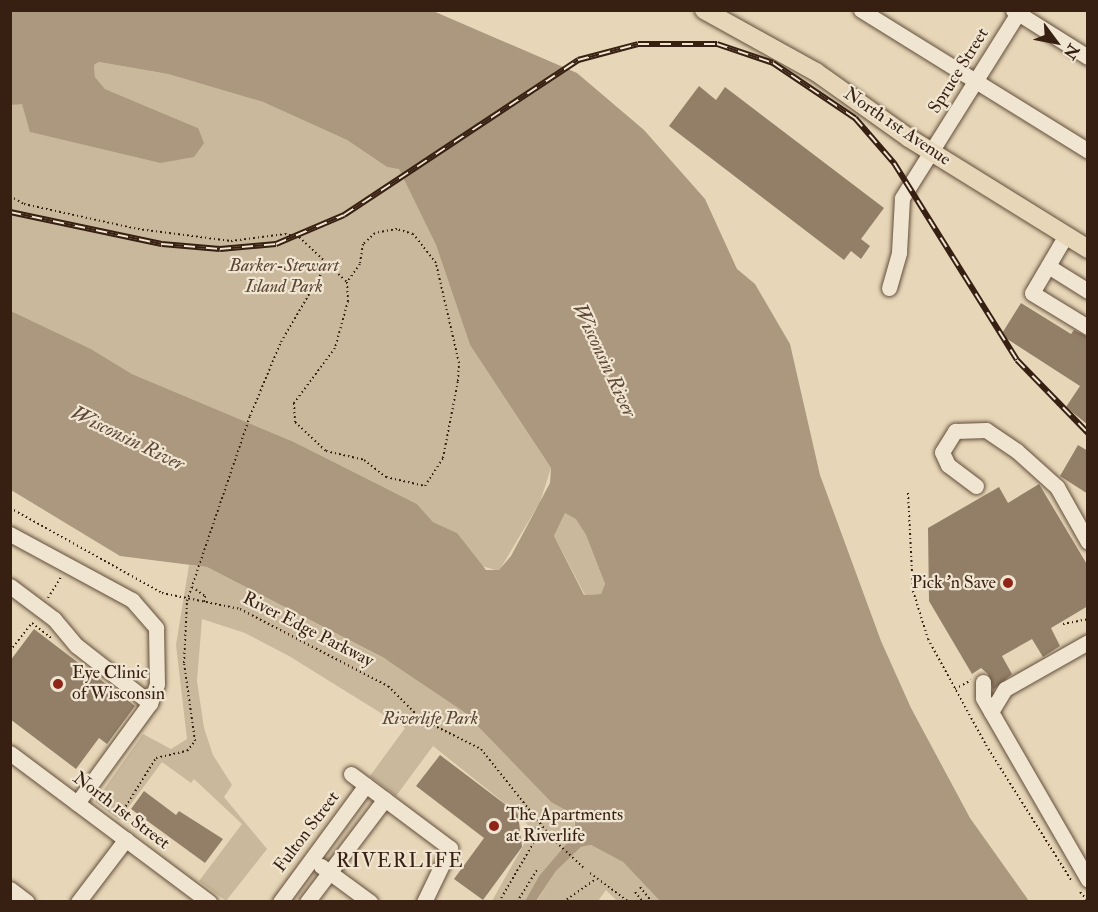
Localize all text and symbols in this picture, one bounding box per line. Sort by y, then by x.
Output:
north arrow [1026,12,1086,72]
street label: Spruce Street [924,24,994,118]
text: N [1059,40,1084,63]
street label: North 1st Avenue [839,83,955,171]
park label: Barker-Stewart Island Park [229,256,339,298]
water label: Wisconsin River [568,299,642,421]
water label: Wisconsin River [67,400,189,476]
place label: Pick 'n Save [912,572,996,594]
marker: Pick 'n Save [1001,576,1015,590]
street label: River Edge Parkway [239,588,377,672]
place label: Eye Clinic of Wisconsin [72,663,165,706]
marker: Eye Clinic of Wisconsin [49,675,67,693]
park label: Riverlife Park [382,708,478,730]
street label: North 1st Street [68,768,174,854]
street label: Fulton Street [270,787,344,877]
place label: The Apartments at Riverlife [506,805,623,848]
marker: The Apartments at Riverlife [487,819,501,833]
district label: RIVERLIFE [336,848,464,872]

